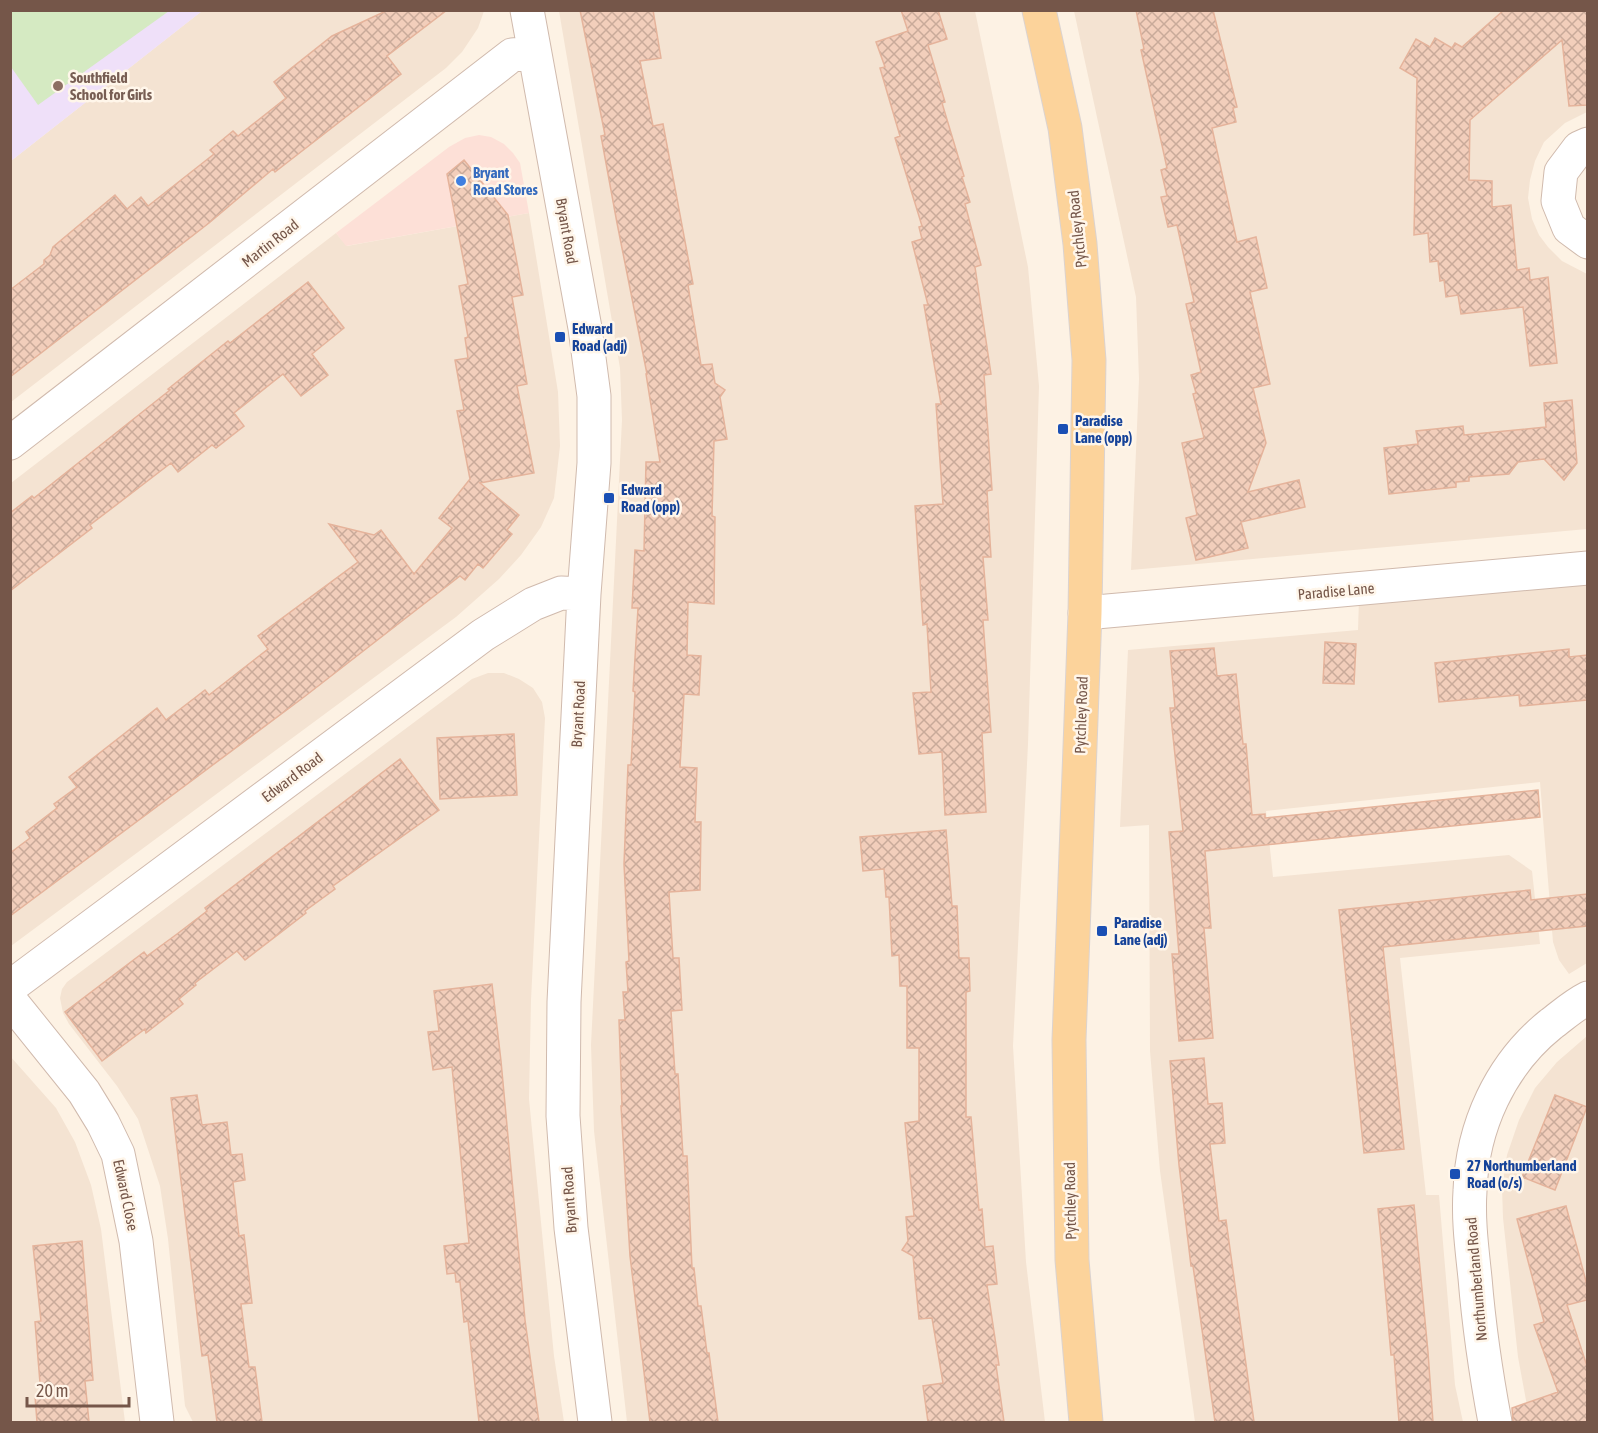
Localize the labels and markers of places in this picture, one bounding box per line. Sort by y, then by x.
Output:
place label: Southfield School for Girls [70,69,153,103]
marker: Southfield School for Girls [51,79,65,93]
place label: Bryant Road Stores [473,164,538,198]
marker: Bryant Road Stores [454,174,468,188]
place label: Edward Road (adj) [572,320,627,354]
marker: Edward Road (adj) [553,330,567,344]
place label: Paradise Lane (opp) [1075,412,1132,446]
marker: Paradise Lane (opp) [1056,422,1070,436]
place label: Edward Road (opp) [621,481,680,515]
marker: Edward Road (opp) [602,491,616,505]
place label: Paradise Lane (adj) [1114,914,1168,948]
marker: Paradise Lane (adj) [1095,924,1109,938]
place label: 27 Northumberland Road (o/s) [1467,1157,1577,1191]
marker: 27 Northumberland Road (o/s) [1448,1167,1462,1181]

